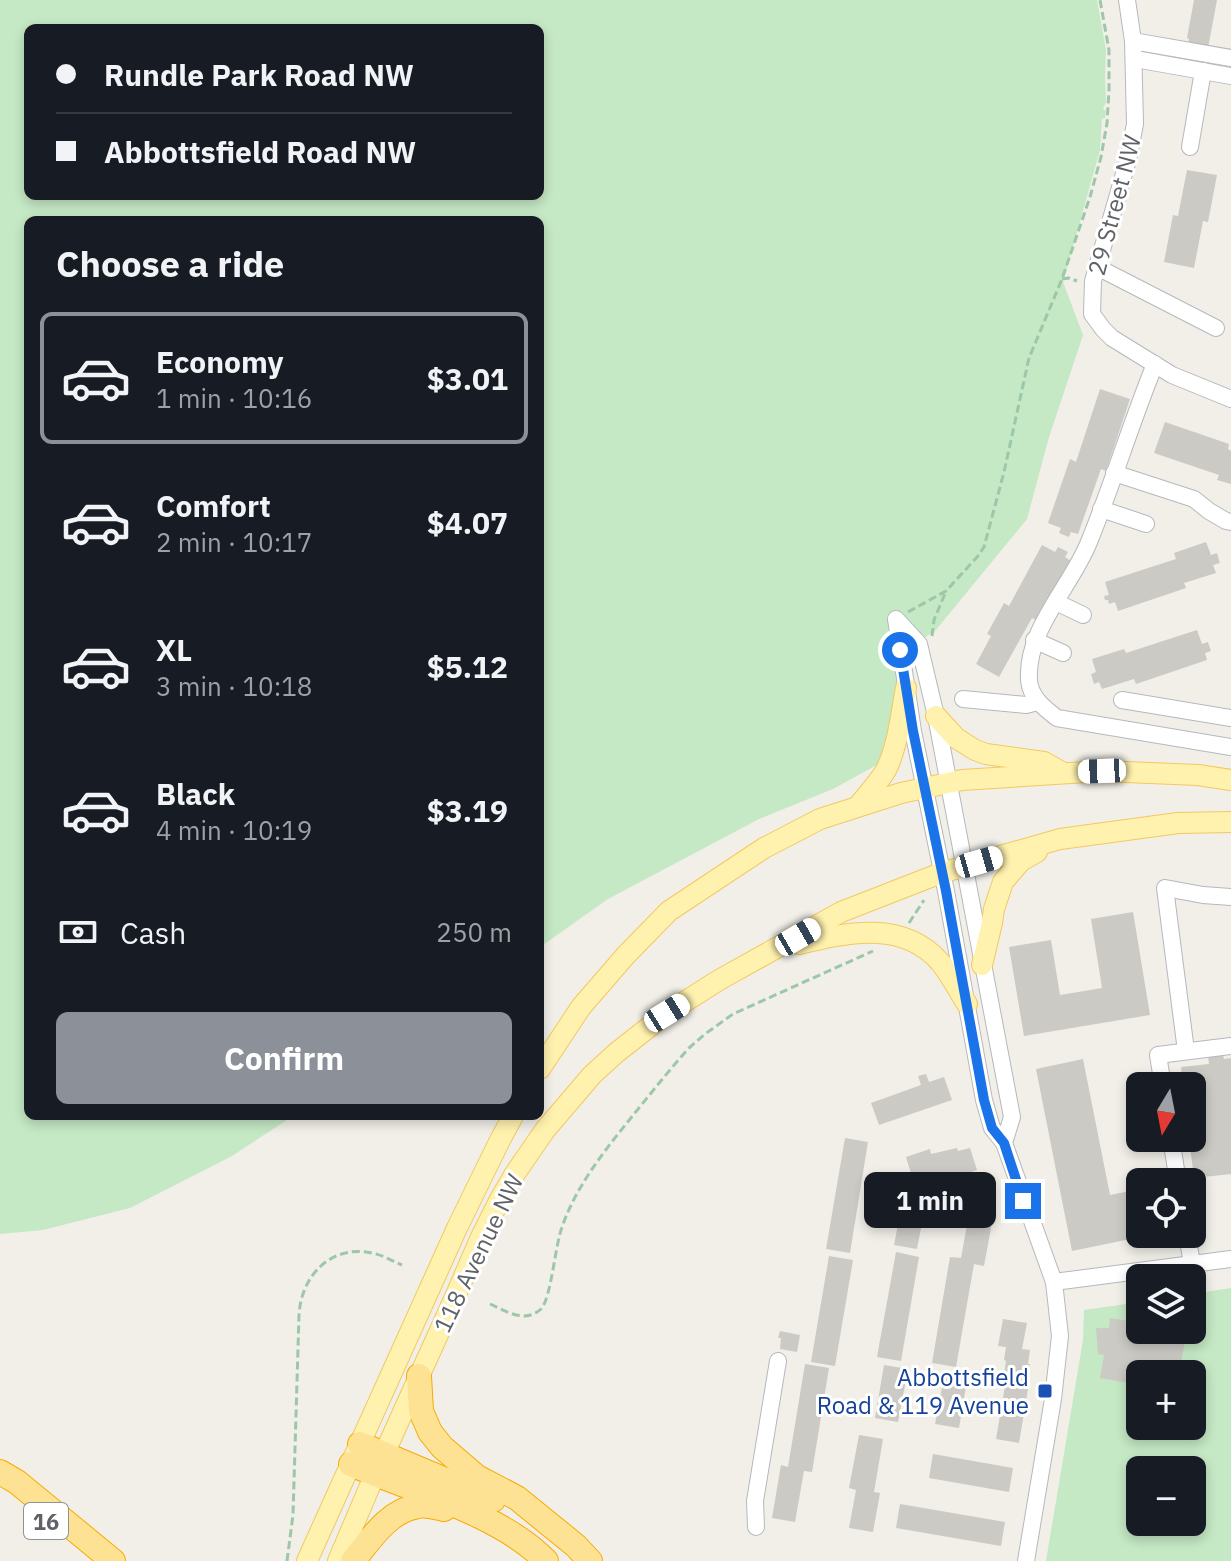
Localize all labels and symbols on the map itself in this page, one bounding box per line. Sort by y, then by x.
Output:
street label: 29 Street NW [1080,131,1148,279]
route start [882,632,918,668]
car [1078,758,1126,784]
car [953,844,1005,880]
car [771,915,825,959]
car [640,990,694,1036]
north arrow [1126,1072,1206,1152]
street label: 118 Avenue NW [426,1168,530,1338]
callout: 1 min [863,1173,995,1229]
route end [1005,1183,1041,1219]
place label: Abbottsfield Road & 119 Avenue [817,1361,1029,1421]
marker: Abbottsfield Road & 119 Avenue [1036,1382,1054,1400]
road number: 16 [24,1503,68,1539]

